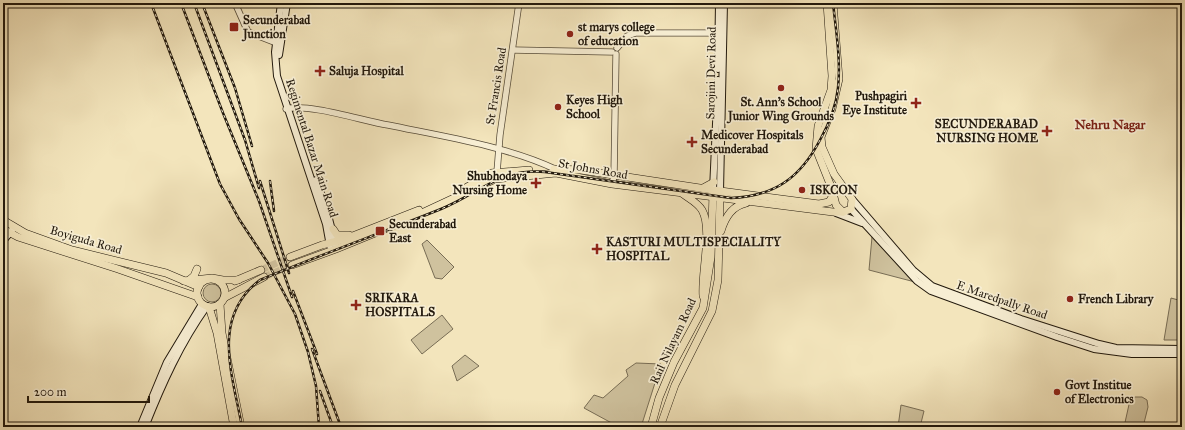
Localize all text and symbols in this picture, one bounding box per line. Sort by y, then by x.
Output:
place label: Secunderabad Junction [241,13,311,42]
place label: st marys college of education [578,20,655,48]
marker: Secunderabad Junction [228,21,240,33]
street label: Sarojini Devi Road [703,26,719,120]
marker: st marys college of education [565,29,575,39]
street label: St Francis Road [483,46,509,126]
place label: Saluja Hospital [329,64,404,79]
marker: Saluja Hospital [314,65,326,77]
street label: Regimental Bazar Main Road [282,77,341,219]
marker: St. Ann's School Junior Wing Grounds [776,83,786,93]
place label: Pushpagiri Eye Institute [842,89,908,118]
place label: Keyes High School [566,93,623,121]
place label: St. Ann's School Junior Wing Grounds [726,95,835,124]
marker: Pushpagiri Eye Institute [910,97,922,109]
marker: Keyes High School [553,102,563,112]
place label: SECUNDERABAD NURSING HOME [935,117,1039,145]
district label: Nehru Nagar [1075,117,1146,133]
marker: SECUNDERABAD NURSING HOME [1041,125,1053,137]
place label: Medicover Hospitals Secunderabad [701,128,804,156]
marker: Medicover Hospitals Secunderabad [686,136,698,148]
street label: St Johns Road [557,156,629,183]
place label: Shubhodaya Nursing Home [452,169,528,198]
marker: Shubhodaya Nursing Home [530,177,542,189]
place label: ISKCON [810,183,858,197]
marker: ISKCON [797,185,807,195]
place label: Secunderabad East [389,217,457,245]
street label: Boyiguda Road [48,223,124,258]
marker: Secunderabad East [374,225,386,237]
place label: KASTURI MULTISPECIALITY HOSPITAL [606,235,782,263]
marker: KASTURI MULTISPECIALITY HOSPITAL [591,243,603,255]
street label: E Maredpally Road [955,278,1049,322]
place label: SRIKARA HOSPITALS [365,291,435,319]
place label: French Library [1078,292,1155,307]
marker: French Library [1065,294,1075,304]
street label: Rail Nilayam Road [647,296,699,386]
marker: SRIKARA HOSPITALS [350,299,362,311]
scale bar [28,378,149,404]
place label: Govt Institue of Electronics [1065,378,1134,406]
text: 200 m [34,385,67,399]
marker: Govt Institue of Electronics [1052,387,1062,397]

